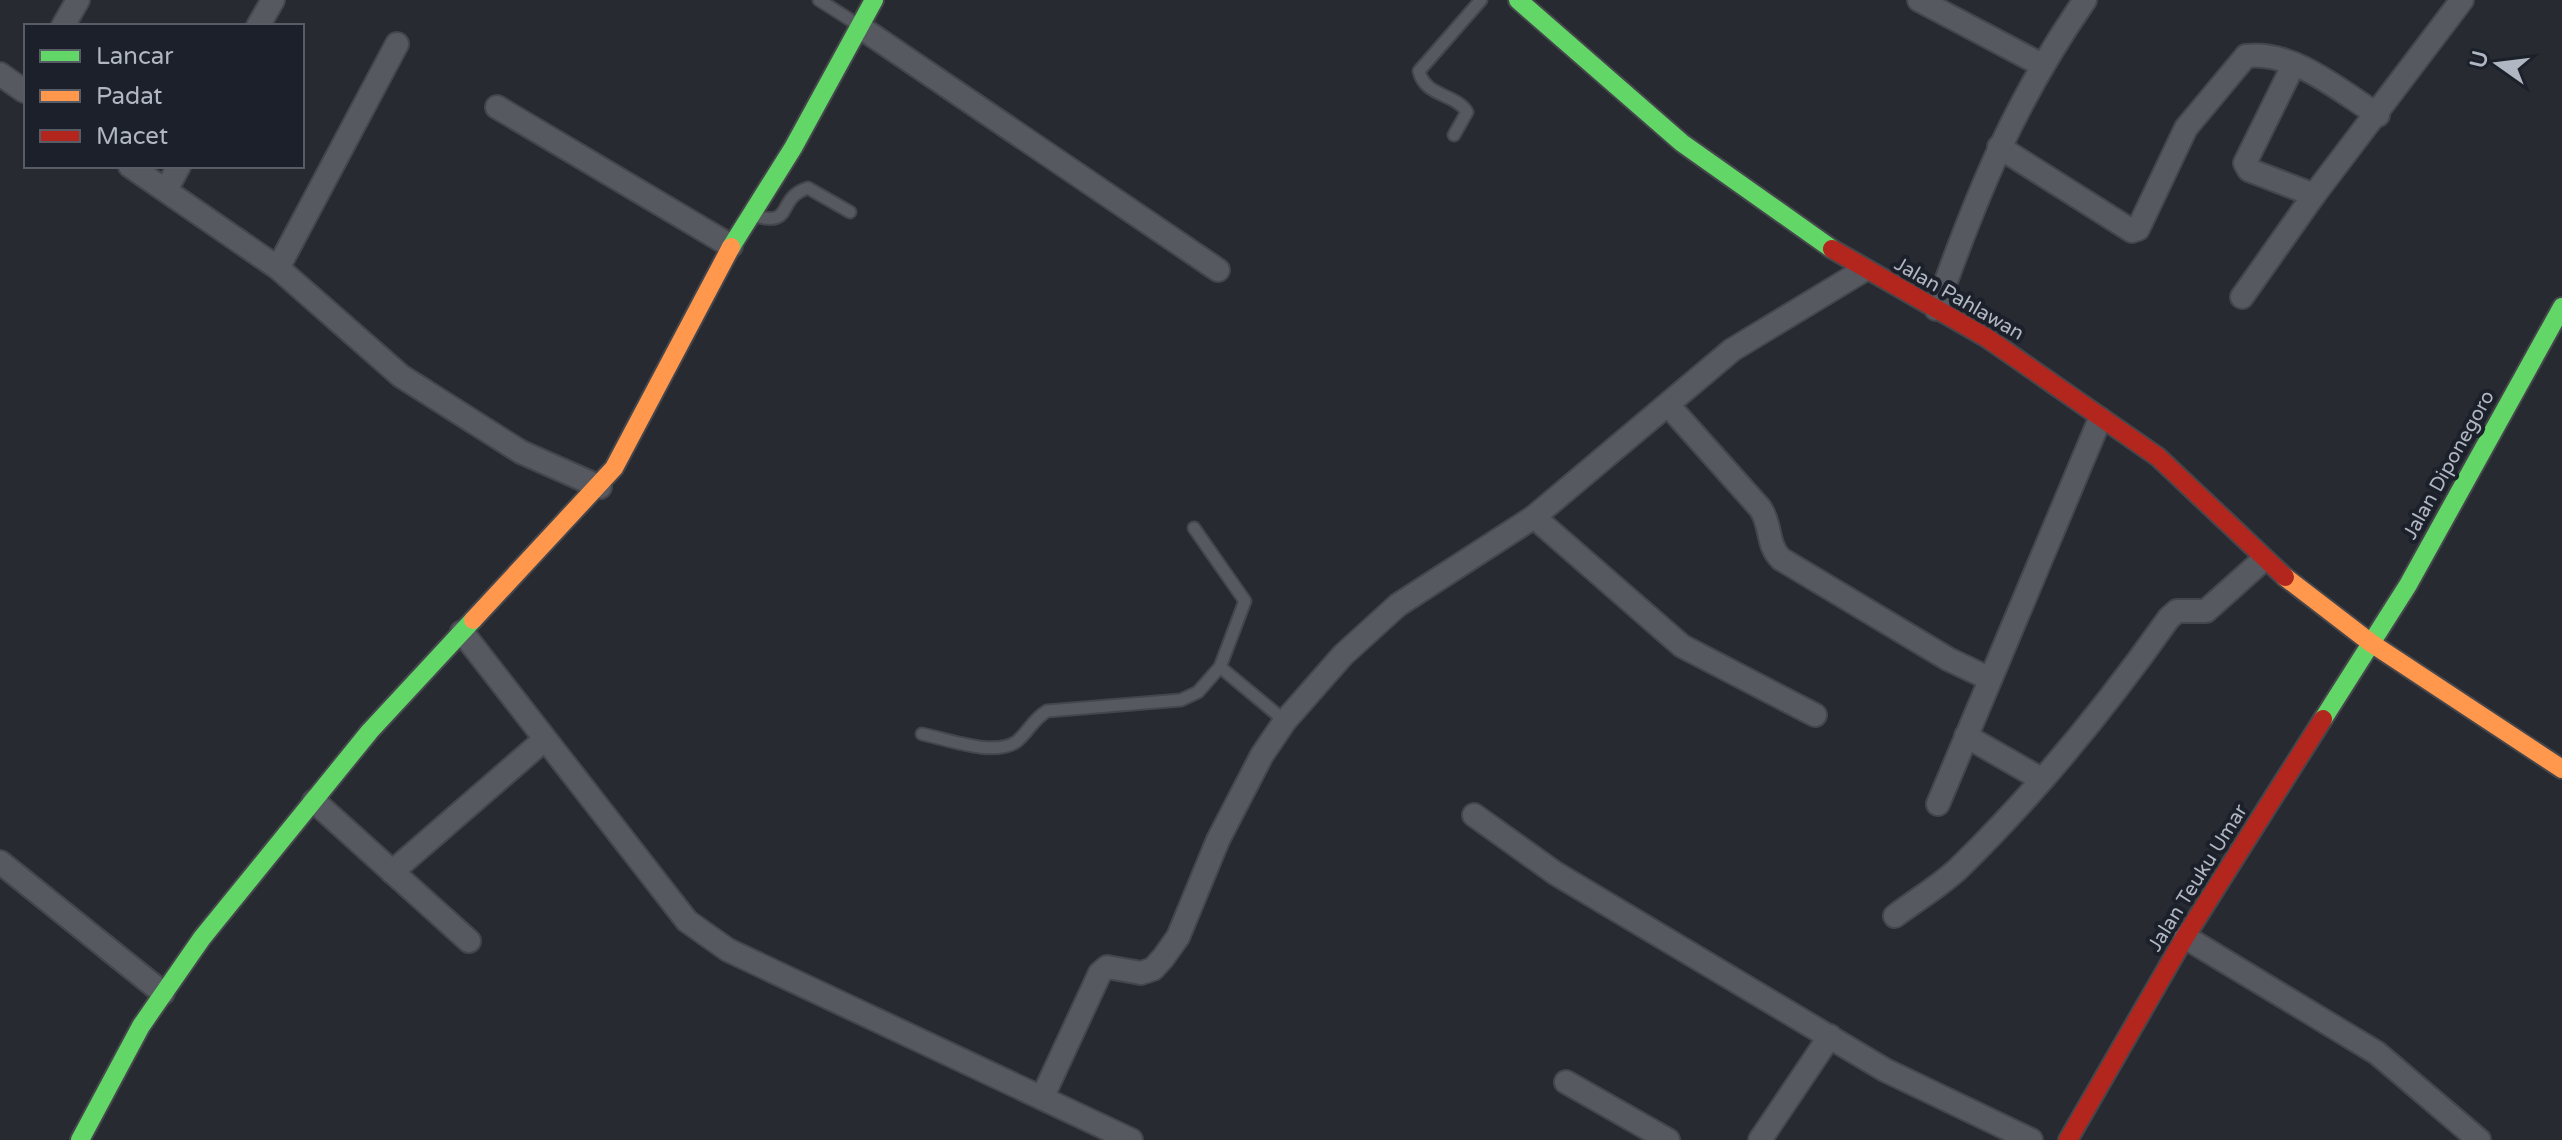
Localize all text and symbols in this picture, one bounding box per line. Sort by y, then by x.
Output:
legend [24,24,304,168]
north arrow [2458,24,2538,104]
text: Lancar [96,42,174,71]
text: U [2465,48,2494,71]
text: Padat [96,82,163,111]
text: Macet [96,122,168,151]
street label: Jalan Pahlawan [1890,252,2028,346]
street label: Jalan Diponegoro [2398,386,2500,544]
street label: Jalan Teuku Umar [2143,800,2253,956]

